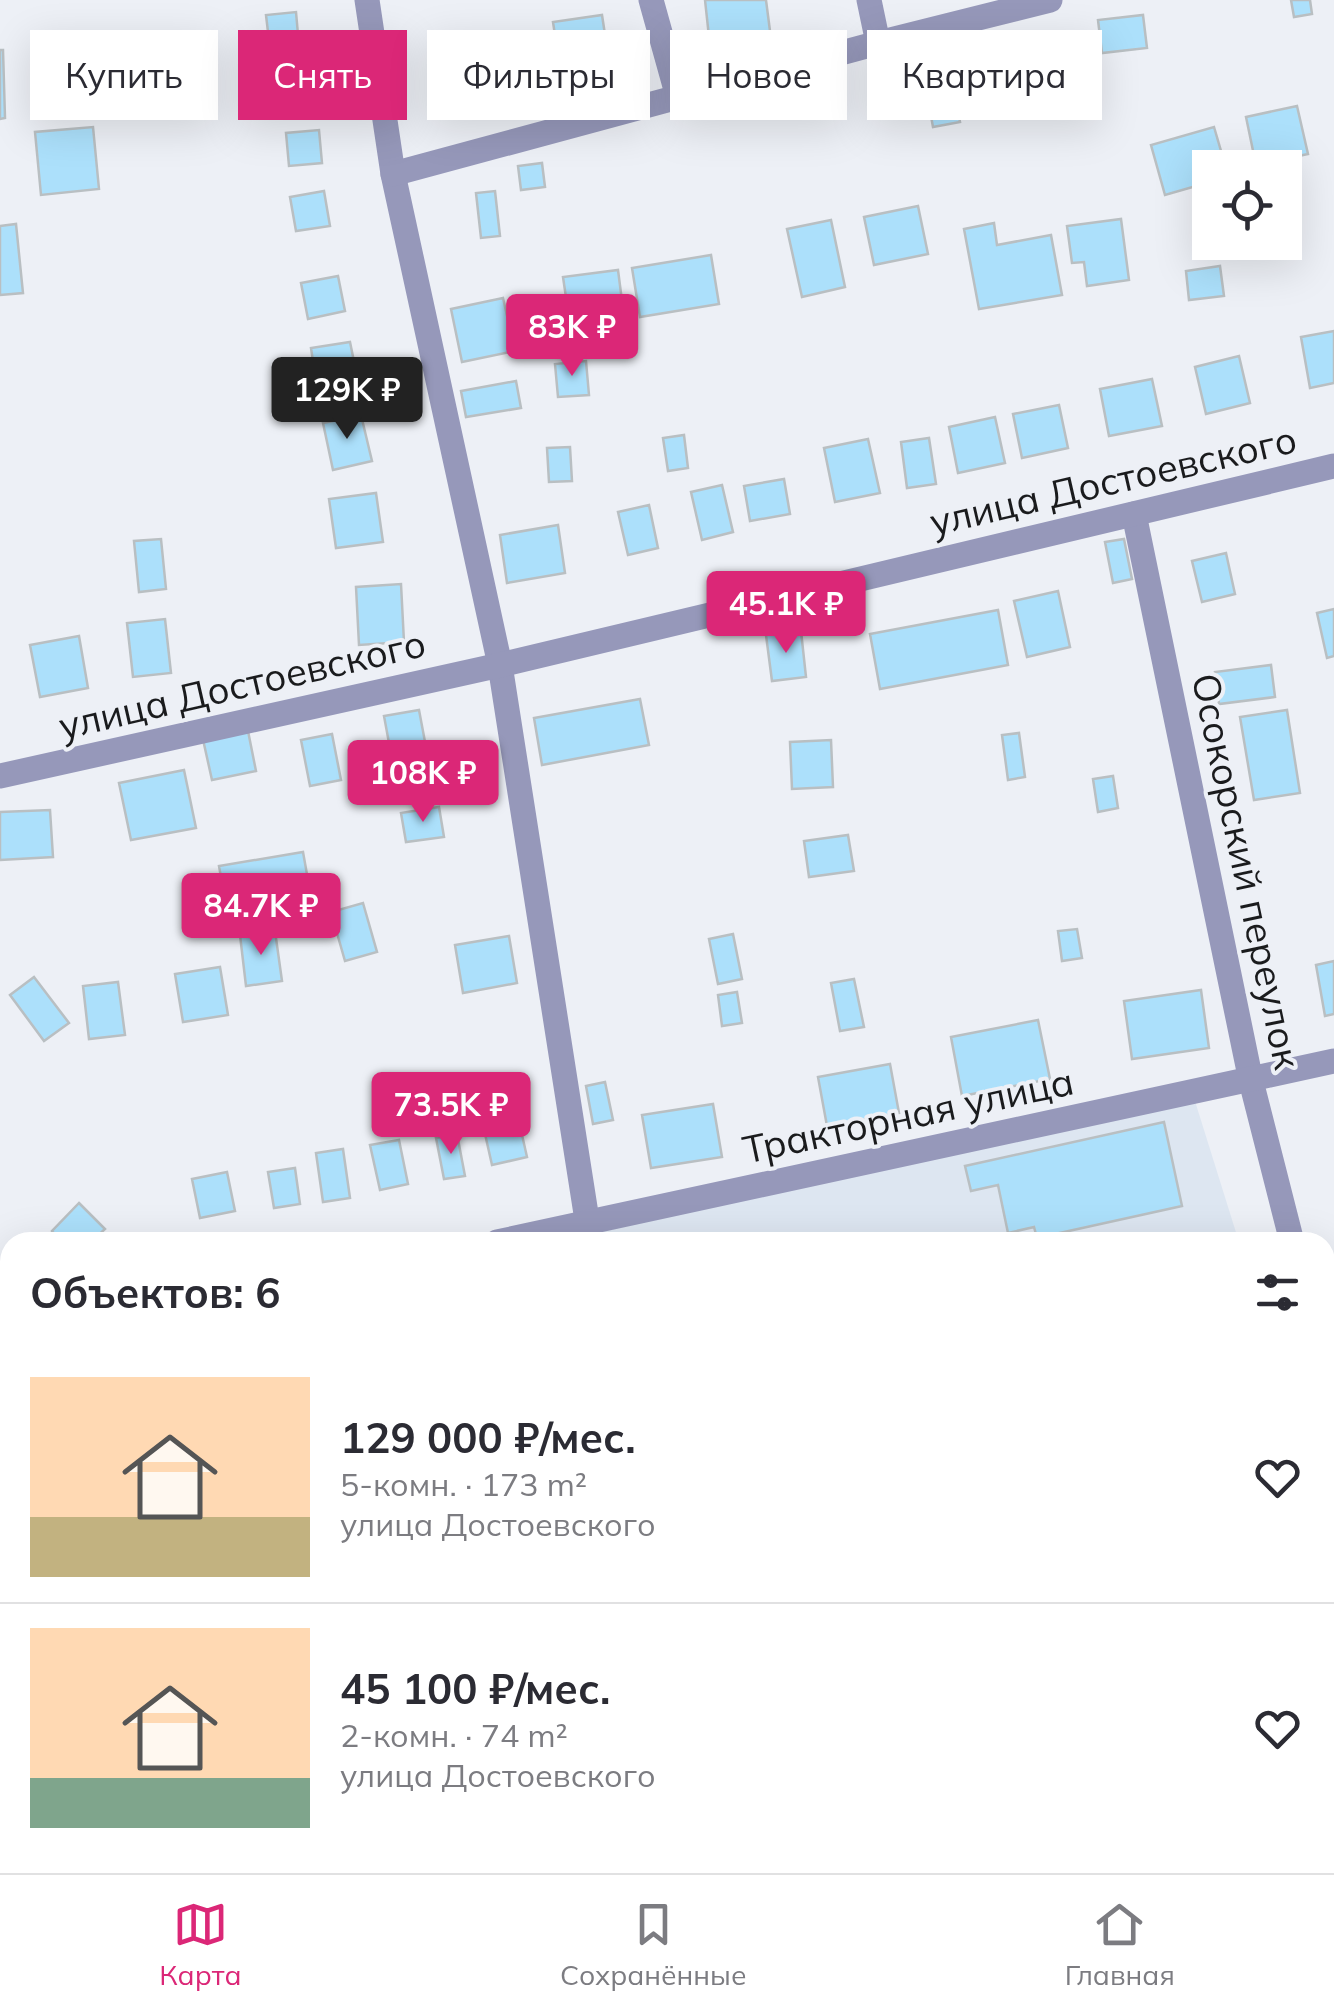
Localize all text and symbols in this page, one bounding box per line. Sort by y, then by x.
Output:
chip: Купить [30,30,218,120]
chip: Снять [238,30,407,120]
chip: Фильтры [427,30,650,120]
chip: Новое [670,30,847,120]
chip: Квартира [867,30,1102,120]
map controls [1192,150,1302,260]
button: locate [1192,150,1302,260]
pin: 83K ₽ [502,294,642,379]
text: 83K ₽ [528,306,616,346]
pin: 129K ₽ [266,357,428,442]
text: 129K ₽ [294,369,400,409]
street label: улица Достоевского [925,414,1301,546]
pin: 45.1K ₽ [694,571,878,656]
text: 45.1K ₽ [729,583,843,623]
street label: улица Достоевского [54,618,430,750]
street label: Осокорский переулок [1182,669,1312,1074]
pin: 108K ₽ [342,740,504,825]
text: 108K ₽ [370,752,476,792]
pin: 84.7K ₽ [169,873,353,958]
text: 84.7K ₽ [204,885,318,925]
street label: Тракторная улица [738,1057,1078,1173]
pin: 73.5K ₽ [359,1072,543,1157]
text: 73.5K ₽ [394,1084,508,1124]
icon: filters [1250,1265,1305,1320]
text: Объектов: 6 [30,1266,280,1319]
text: 129 000 ₽/мес. [340,1411,636,1464]
icon: home [110,1417,230,1537]
icon: heart [1250,1450,1305,1505]
text: 5-комн. · 173 m² [340,1464,587,1504]
text: улица Достоевского [340,1504,656,1544]
text: 45 100 ₽/мес. [340,1662,610,1715]
icon: home [110,1668,230,1788]
icon: heart [1250,1701,1305,1756]
text: 2-комн. · 74 m² [340,1715,568,1755]
text: улица Достоевского [340,1755,656,1795]
tab: Карта [159,1897,242,1992]
tab: Сохранённые [560,1897,746,1992]
tab: Главная [1065,1897,1175,1992]

